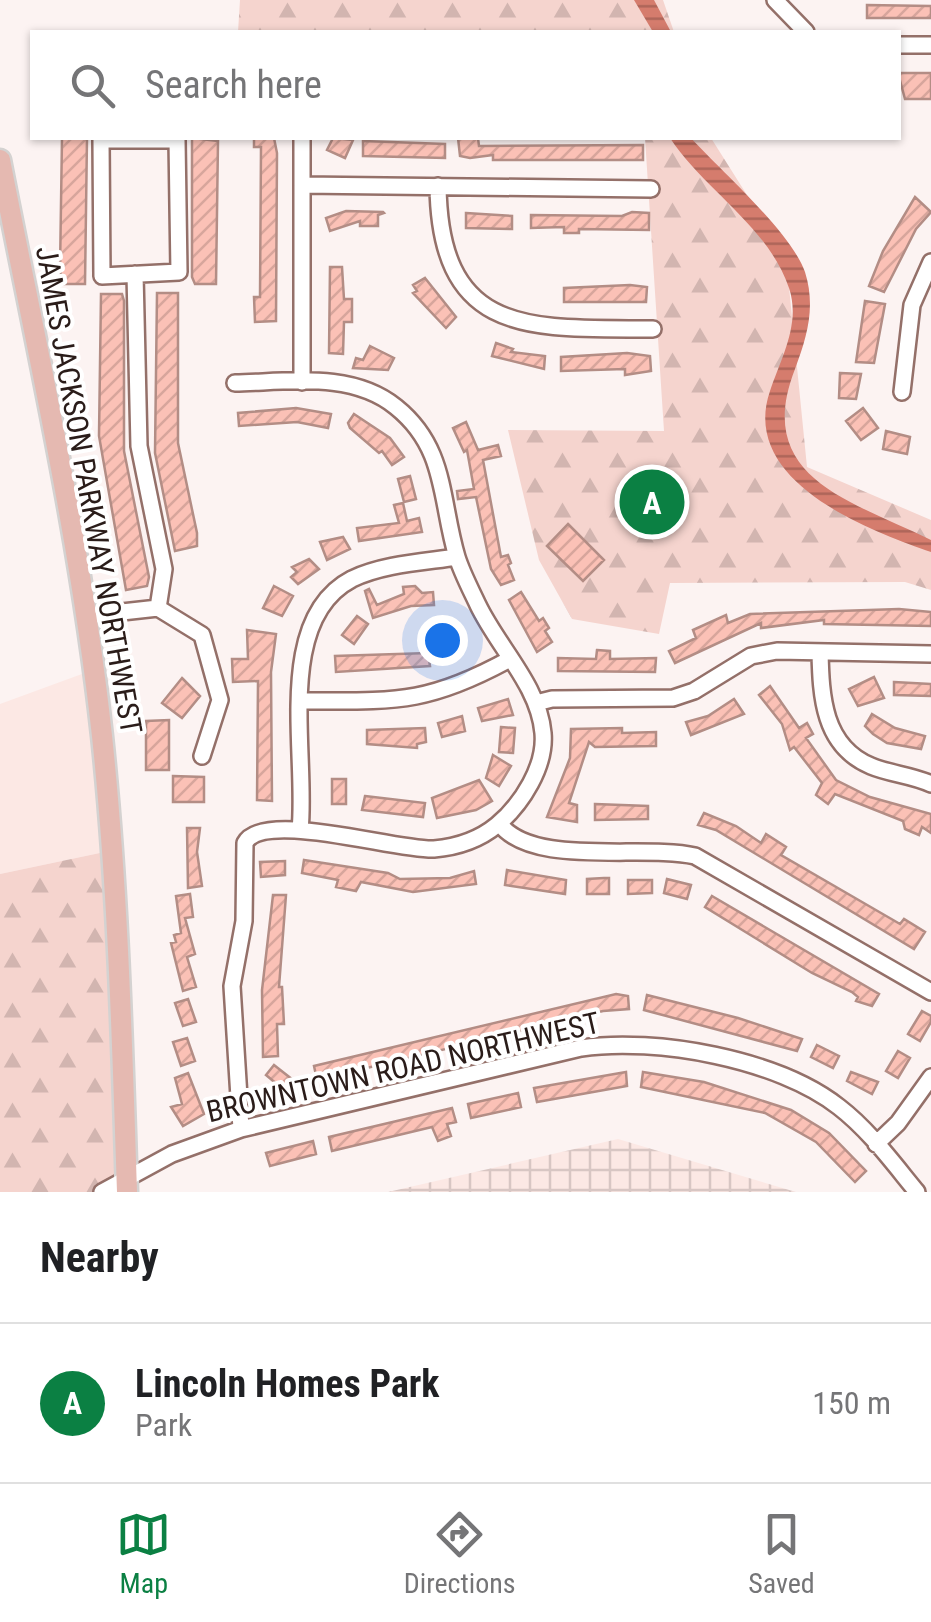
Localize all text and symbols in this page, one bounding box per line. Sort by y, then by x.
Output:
search box [30,30,901,140]
icon: search [65,58,120,113]
text: Search here [145,63,322,107]
street label: JAMES JACKSON PARKWAY NORTHWEST [29,243,149,737]
pin: A [620,464,684,540]
your location [417,615,468,666]
street label: BROWNTOWN ROAD NORTHWEST [203,1005,603,1129]
text: Nearby [40,1233,159,1282]
text: Lincoln Homes Park [135,1362,440,1406]
text: A [63,1384,82,1422]
text: 150 m [812,1384,891,1422]
text: Park [135,1406,192,1444]
tab: Map [116,1507,171,1600]
tab: Directions [404,1507,516,1600]
tab: Saved [748,1507,815,1600]

